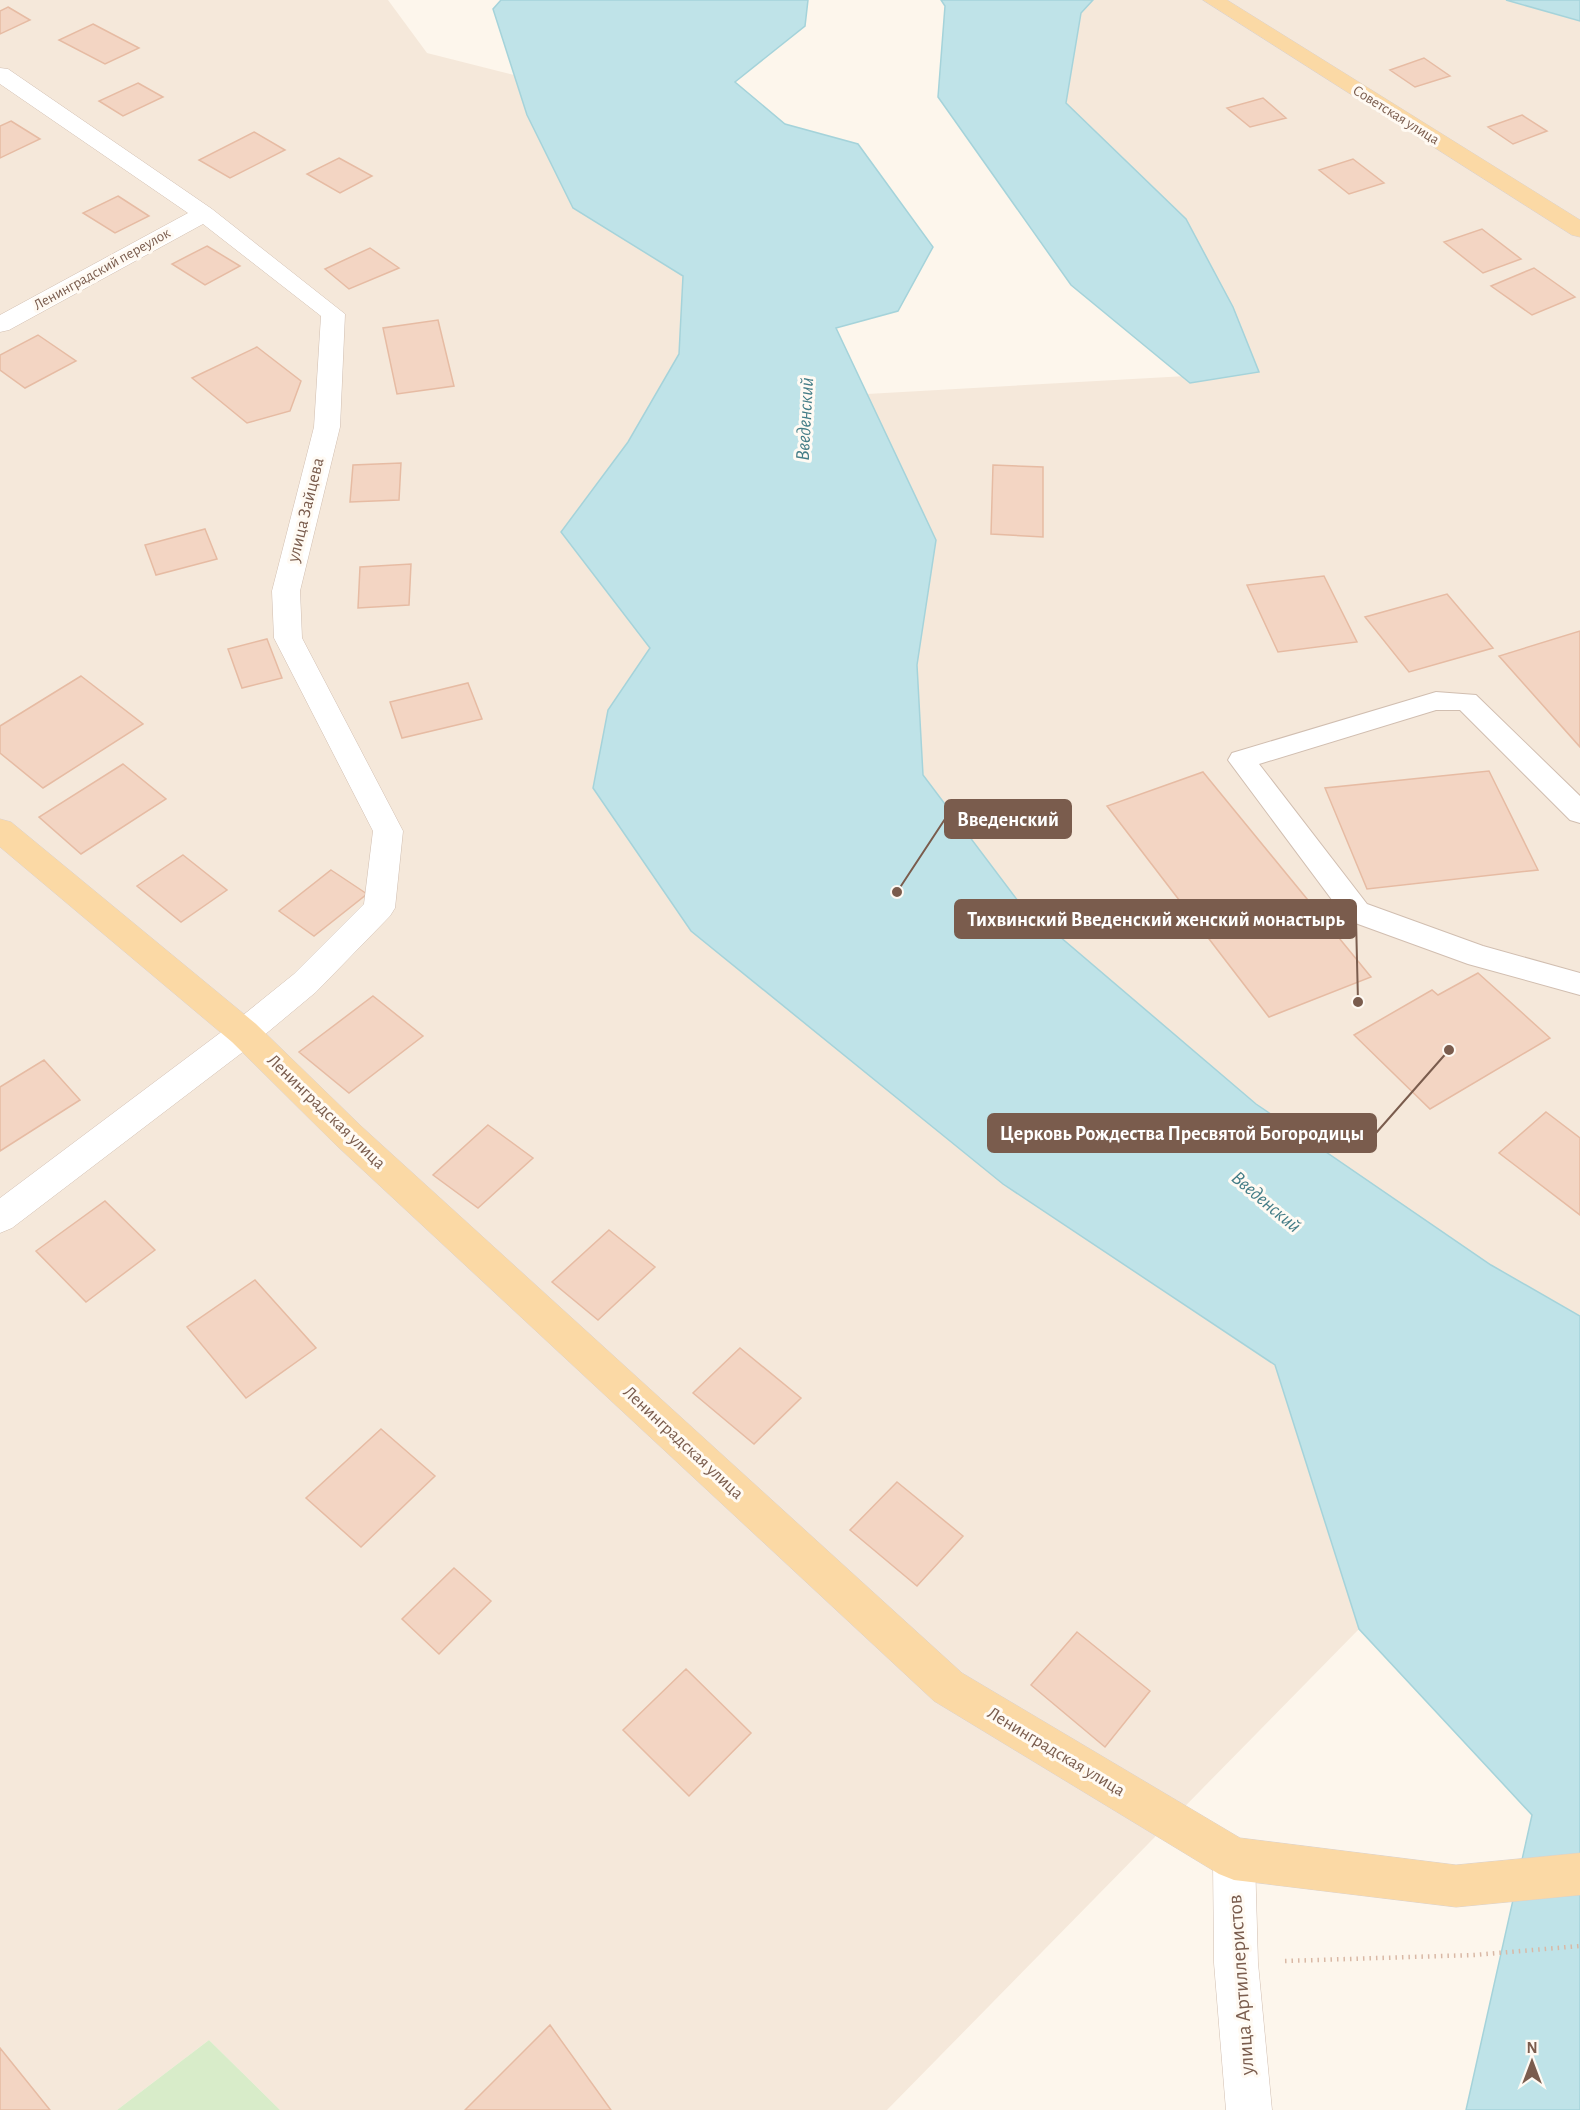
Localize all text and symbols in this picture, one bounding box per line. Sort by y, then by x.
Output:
street label: Советская улица [1350,82,1442,148]
street label: Ленинградский переулок [31,225,173,313]
water label: Введенский [793,377,817,461]
street label: улица Зайцева [284,456,328,565]
callout: Введенский [945,800,1071,838]
text: Введенский [957,810,1059,830]
callout: Тихвинский Введенский женский монастырь [955,900,1356,938]
text: Тихвинский Введенский женский монастырь [967,910,1345,930]
street label: Ленинградская улица [263,1051,389,1173]
callout: Церковь Рождества Пресвятой Богородицы [988,1114,1376,1152]
text: Церковь Рождества Пресвятой Богородицы [1000,1124,1364,1144]
water label: Введенский [1228,1167,1304,1237]
street label: Ленинградская улица [620,1383,746,1503]
street label: Ленинградская улица [984,1704,1128,1800]
street label: улица Артиллеристов [1224,1894,1258,2077]
north arrow [1502,2032,1562,2092]
text: N [1526,2040,1538,2056]

